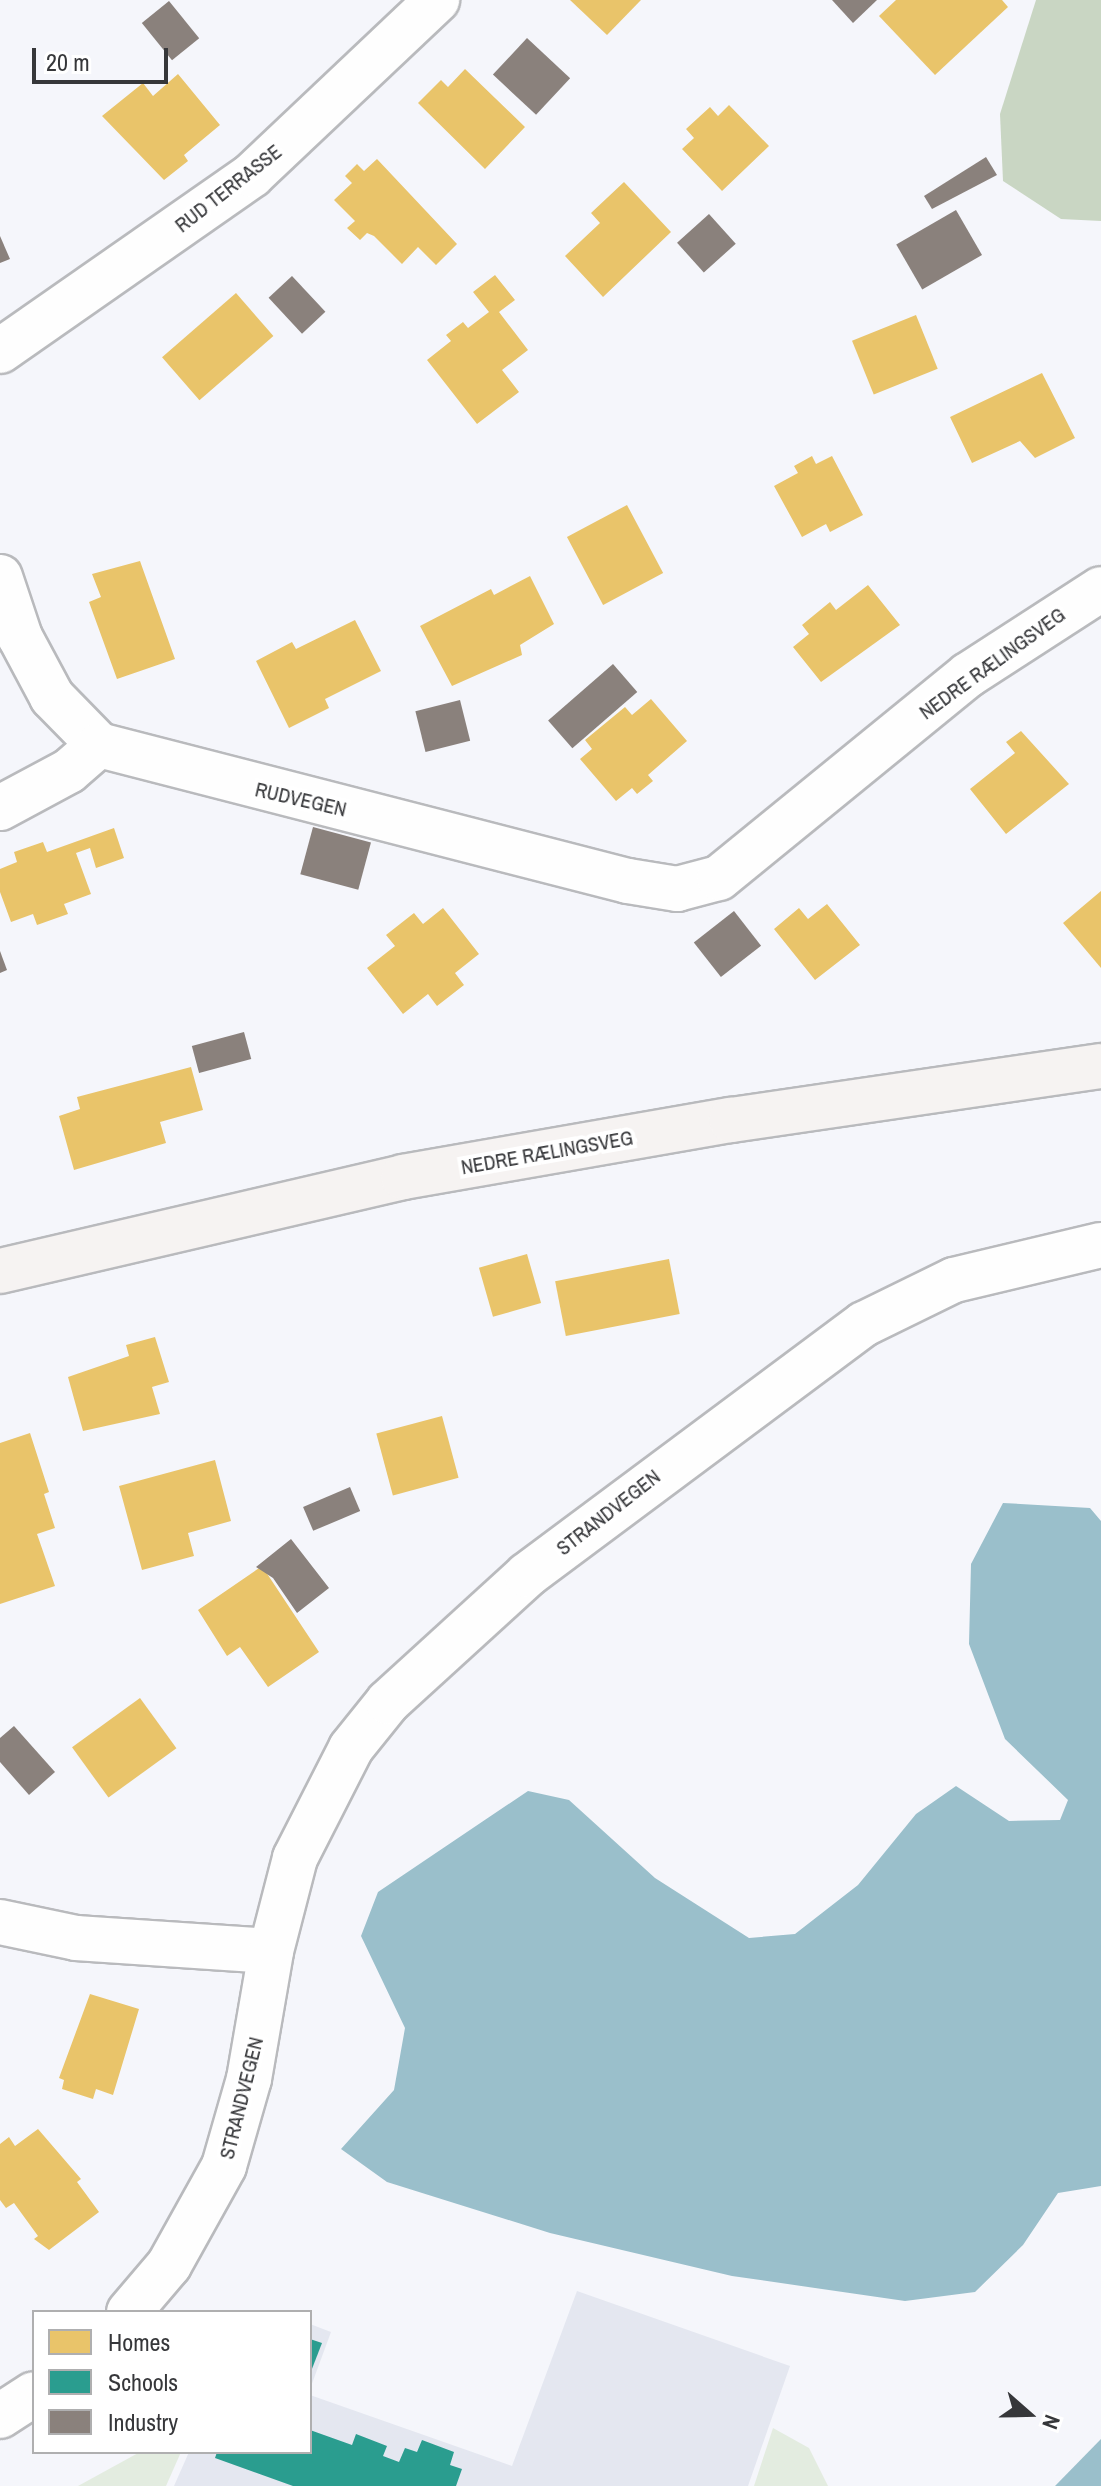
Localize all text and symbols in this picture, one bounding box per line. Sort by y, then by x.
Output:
scale bar [36,32,172,82]
text: 20 m [46,46,90,78]
street label: RUD TERRASSE [170,139,286,237]
street label: NEDRE RÆLINGSVEG [915,602,1069,724]
street label: RUDVEGEN [253,777,349,821]
street label: NEDRE RÆLINGSVEG [459,1125,635,1179]
street label: STRANDVEGEN [551,1464,665,1560]
street label: STRANDVEGEN [214,2035,268,2161]
legend [32,2310,312,2454]
text: Homes [108,2326,170,2358]
text: Schools [108,2366,178,2398]
north arrow [989,2374,1069,2454]
text: Industry [108,2406,178,2438]
text: N [1035,2411,1068,2433]

